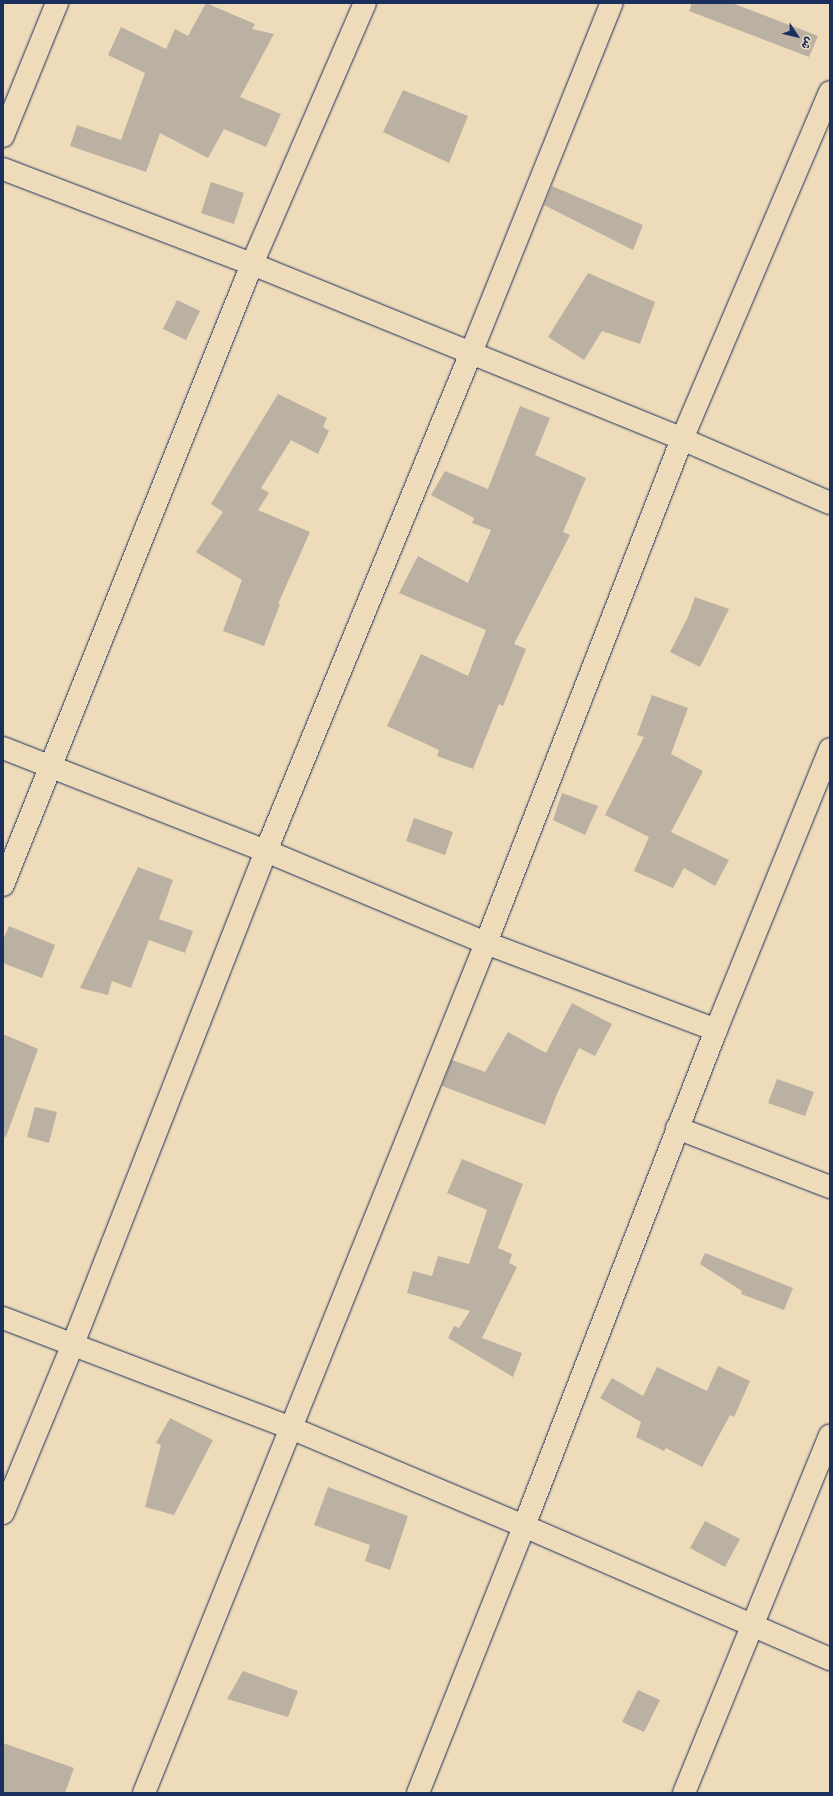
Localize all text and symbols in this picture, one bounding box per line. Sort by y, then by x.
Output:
north arrow [777,16,817,56]
text: ش [798,34,816,52]

